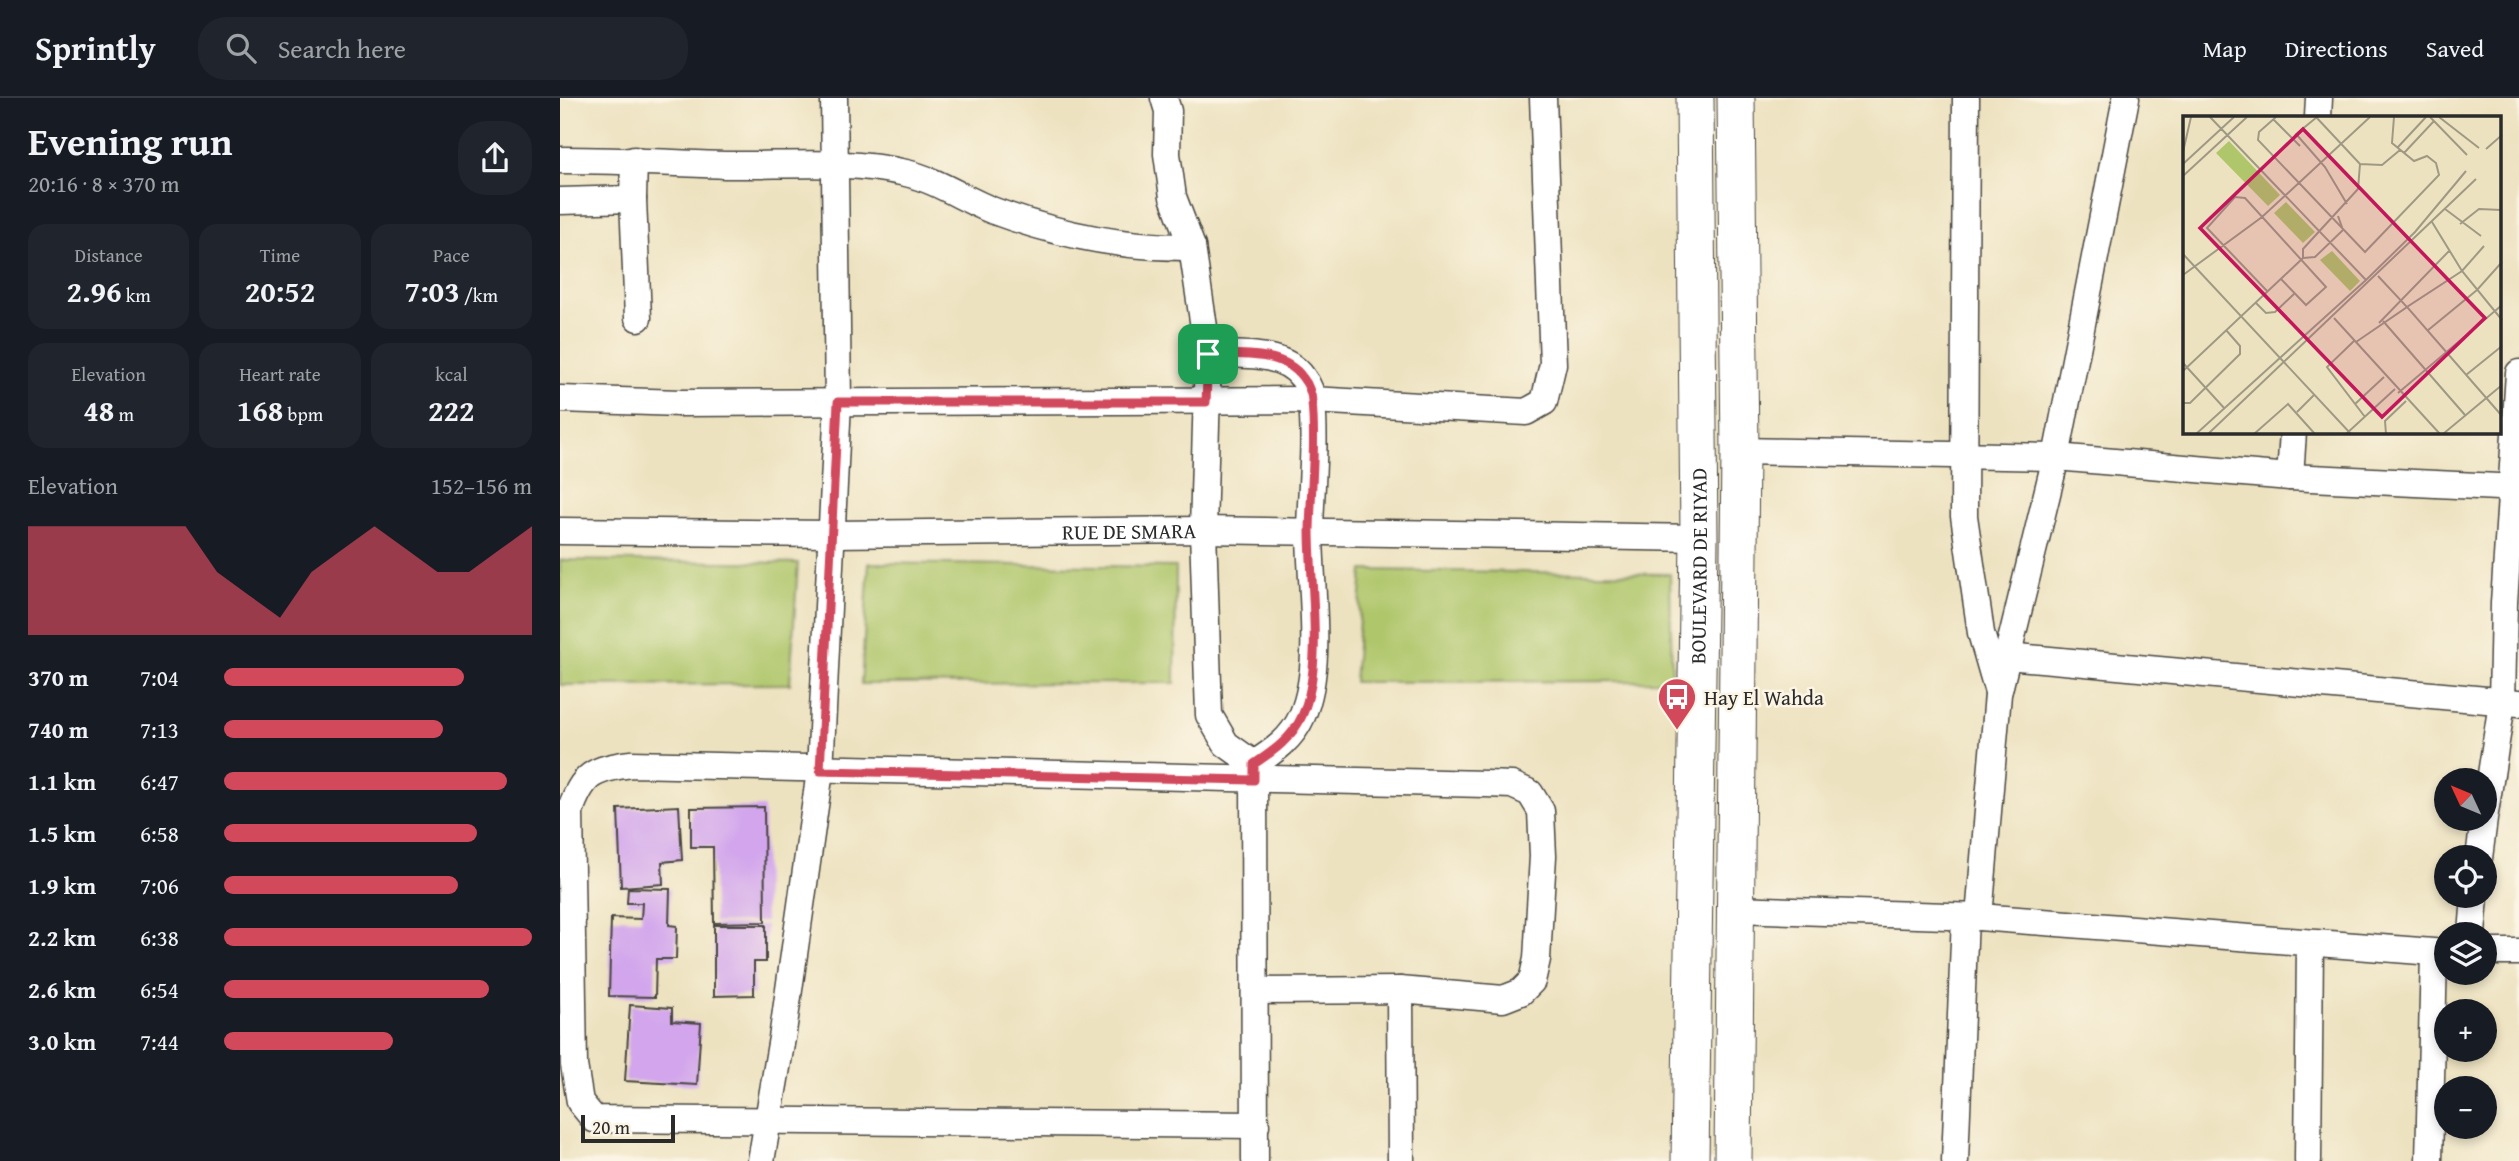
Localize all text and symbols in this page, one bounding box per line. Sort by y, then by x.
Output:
search box [198,17,688,80]
text: Sprintly [35,24,156,72]
icon: search [222,29,260,67]
text: Search here [278,29,406,68]
text: Map [2203,31,2247,66]
text: Directions [2285,31,2388,66]
text: Saved [2426,31,2484,66]
text: Evening run [28,113,232,169]
inset map [2183,116,2501,434]
button: share [458,121,532,195]
text: 20:16 · 8 × 370 m [28,167,180,200]
text: Distance [75,241,143,269]
text: Time [260,241,300,269]
text: Pace [433,241,470,269]
text: 2.96 [66,269,122,313]
text: 20:52 [245,269,315,313]
text: 7:03 [405,269,460,313]
text: km [122,281,151,309]
text: /km [460,281,498,309]
pin [1178,324,1238,384]
icon: arrive [1189,335,1227,373]
text: Elevation [71,360,146,388]
text: Heart rate [239,360,321,388]
text: kcal [435,360,468,388]
text: 48 [83,388,114,432]
text: 168 [237,388,283,432]
text: 222 [428,388,475,432]
text: m [114,400,134,428]
text: bpm [283,400,323,428]
street label: BOULEVARD DE RIYAD [1682,468,1715,664]
text: Elevation [28,469,118,502]
text: 152–156 m [431,469,532,502]
street label: RUE DE SMARA [1062,515,1197,547]
text: 370 m [28,661,89,694]
text: 7:04 [140,661,179,694]
bus stop icon: Hay El Wahda [1656,676,1698,731]
place label: Hay El Wahda [1704,682,1824,713]
text: 740 m [28,713,89,746]
text: 7:13 [140,713,179,746]
text: 1.1 km [28,765,96,798]
text: 6:47 [140,765,179,798]
north arrow [2434,768,2497,831]
map controls [2434,768,2497,1139]
text: 1.5 km [28,817,96,850]
text: 6:58 [140,817,179,850]
button: locate [2434,845,2497,908]
text: 1.9 km [28,869,96,902]
text: 7:06 [140,869,179,902]
text: 2.2 km [28,921,96,954]
text: 6:38 [140,921,179,954]
button: layers [2434,922,2497,985]
text: 2.6 km [28,973,96,1006]
text: 6:54 [140,973,179,1006]
button: + [2434,999,2497,1062]
text: 3.0 km [28,1025,96,1058]
text: 7:44 [140,1025,179,1058]
button: − [2434,1076,2497,1139]
scale bar [581,1112,676,1144]
text: 20 m [592,1113,630,1141]

